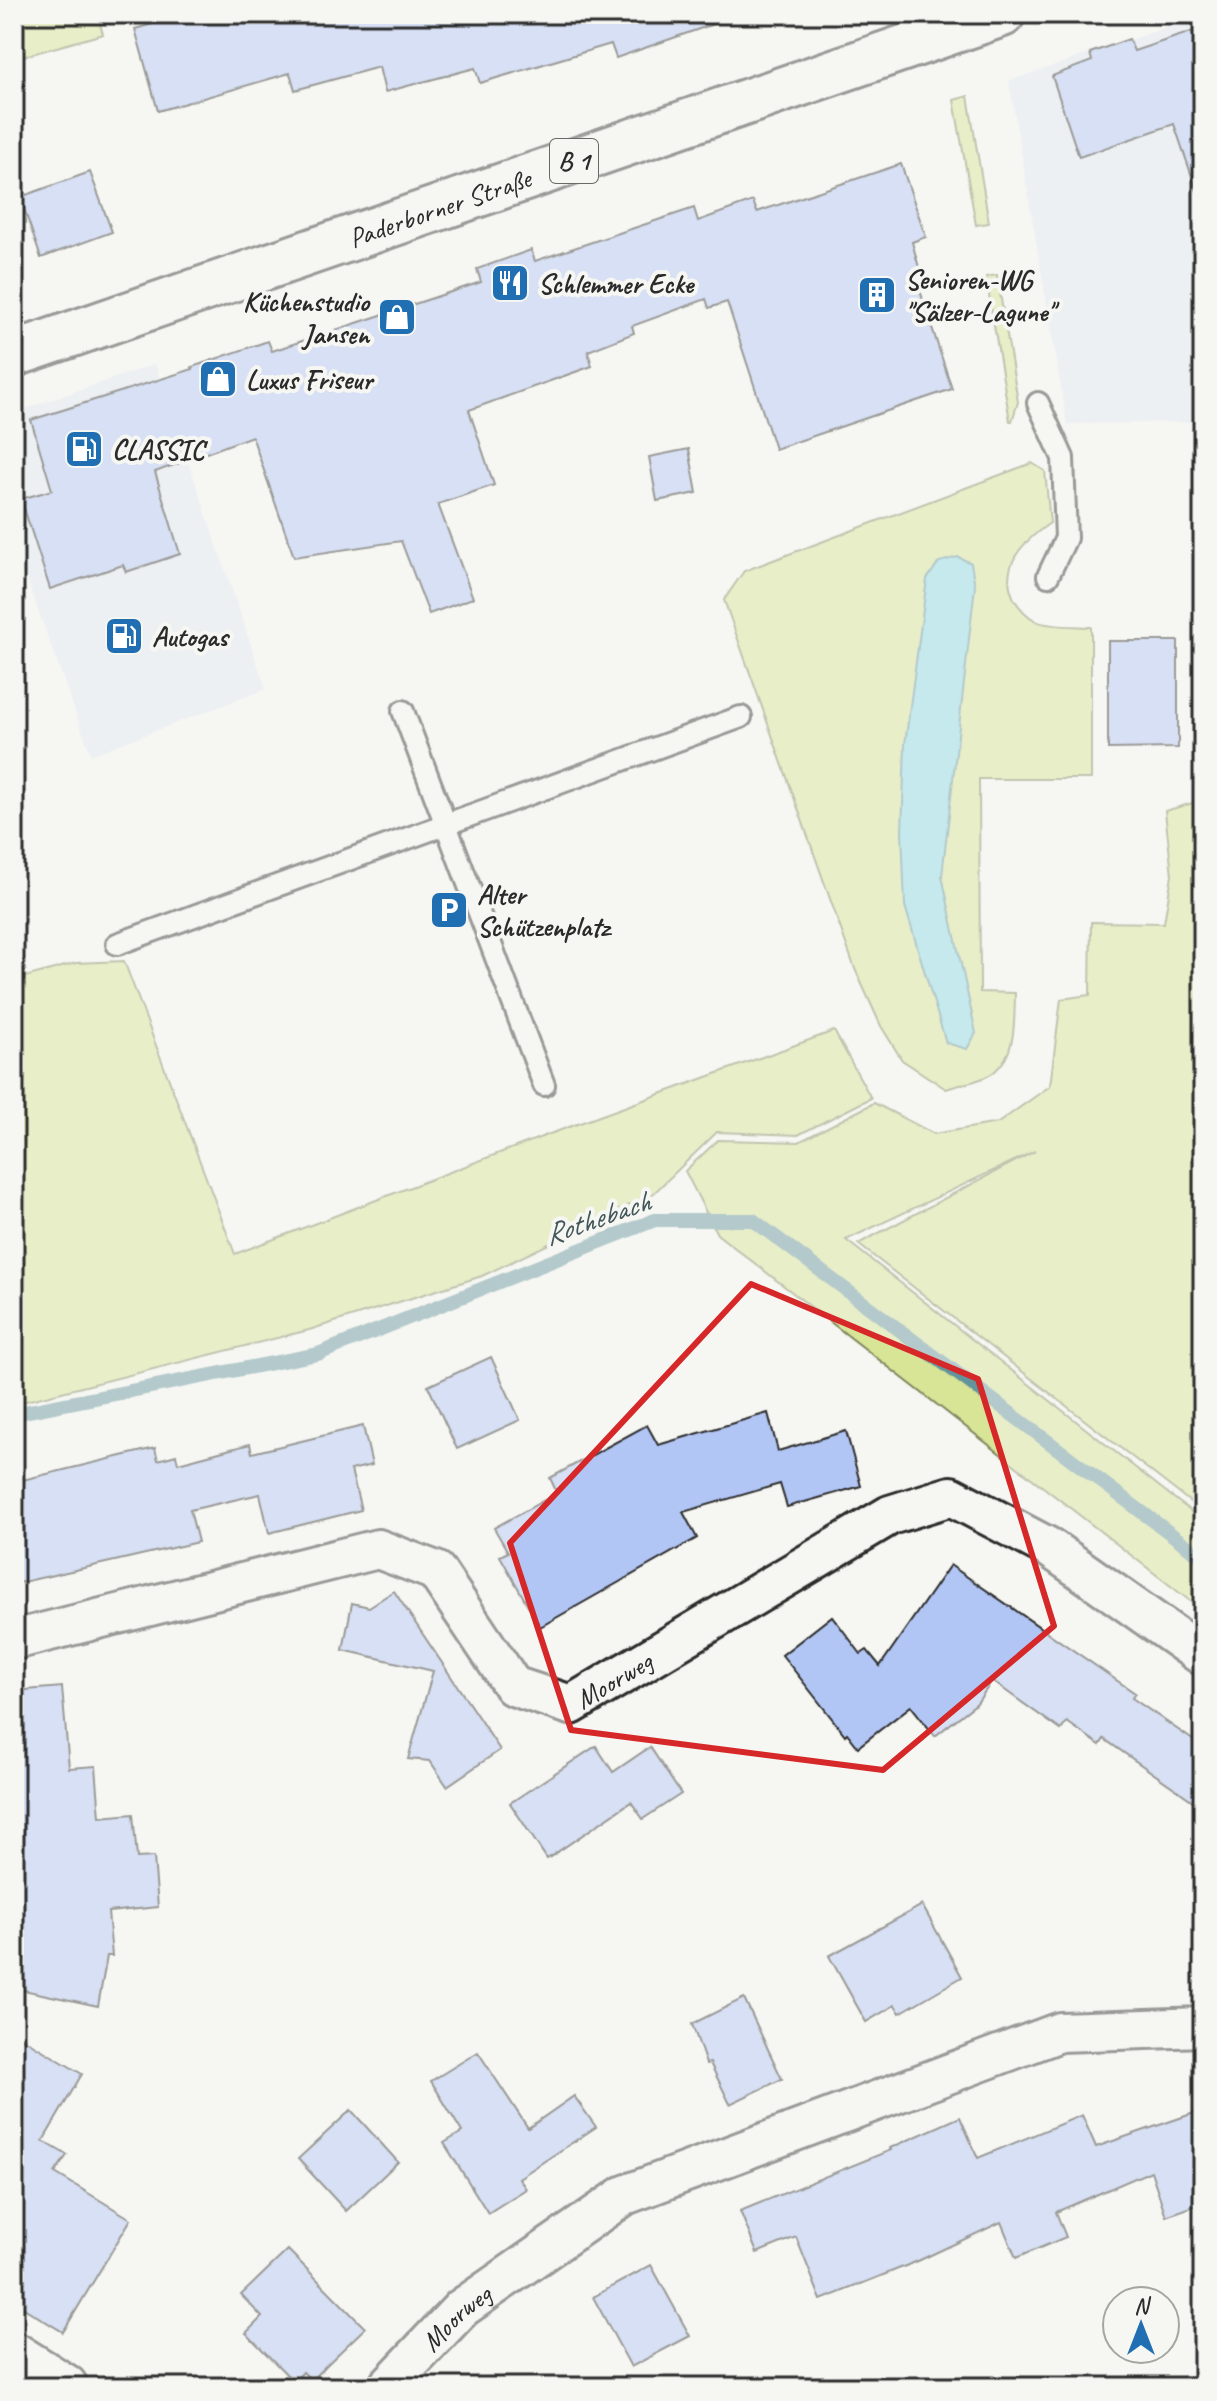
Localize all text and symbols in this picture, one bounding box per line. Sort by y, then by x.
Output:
road number: B 1 [550,139,598,183]
street label: Paderborner Straße [344,160,537,256]
restaurant icon: Schlemmer Ecke [489,262,531,304]
place label: Senioren-WG "Sälzer-Lagune" [905,262,1060,329]
place label: Schlemmer Ecke [538,266,696,301]
building icon: Senioren-WG "Sälzer-Lagune" [856,274,898,316]
place label: Küchenstudio Jansen [243,284,371,351]
shop icon: Küchenstudio Jansen [376,296,418,338]
shop icon: Luxus Friseur [197,358,239,400]
place label: Luxus Friseur [246,362,375,397]
fuel station icon: CLASSIC [63,428,105,470]
place label: CLASSIC [112,432,208,467]
fuel station icon: Autogas [103,615,145,657]
place label: Autogas [152,619,231,654]
place label: Alter Schützenplatz [477,877,612,944]
parking icon: Alter Schützenplatz [428,889,470,931]
water label: Rothebach [539,1181,657,1254]
street label: Moorweg [569,1643,660,1717]
street label: Moorweg [413,2275,499,2359]
north arrow [1101,2285,1181,2365]
text: N [1134,2292,1151,2320]

